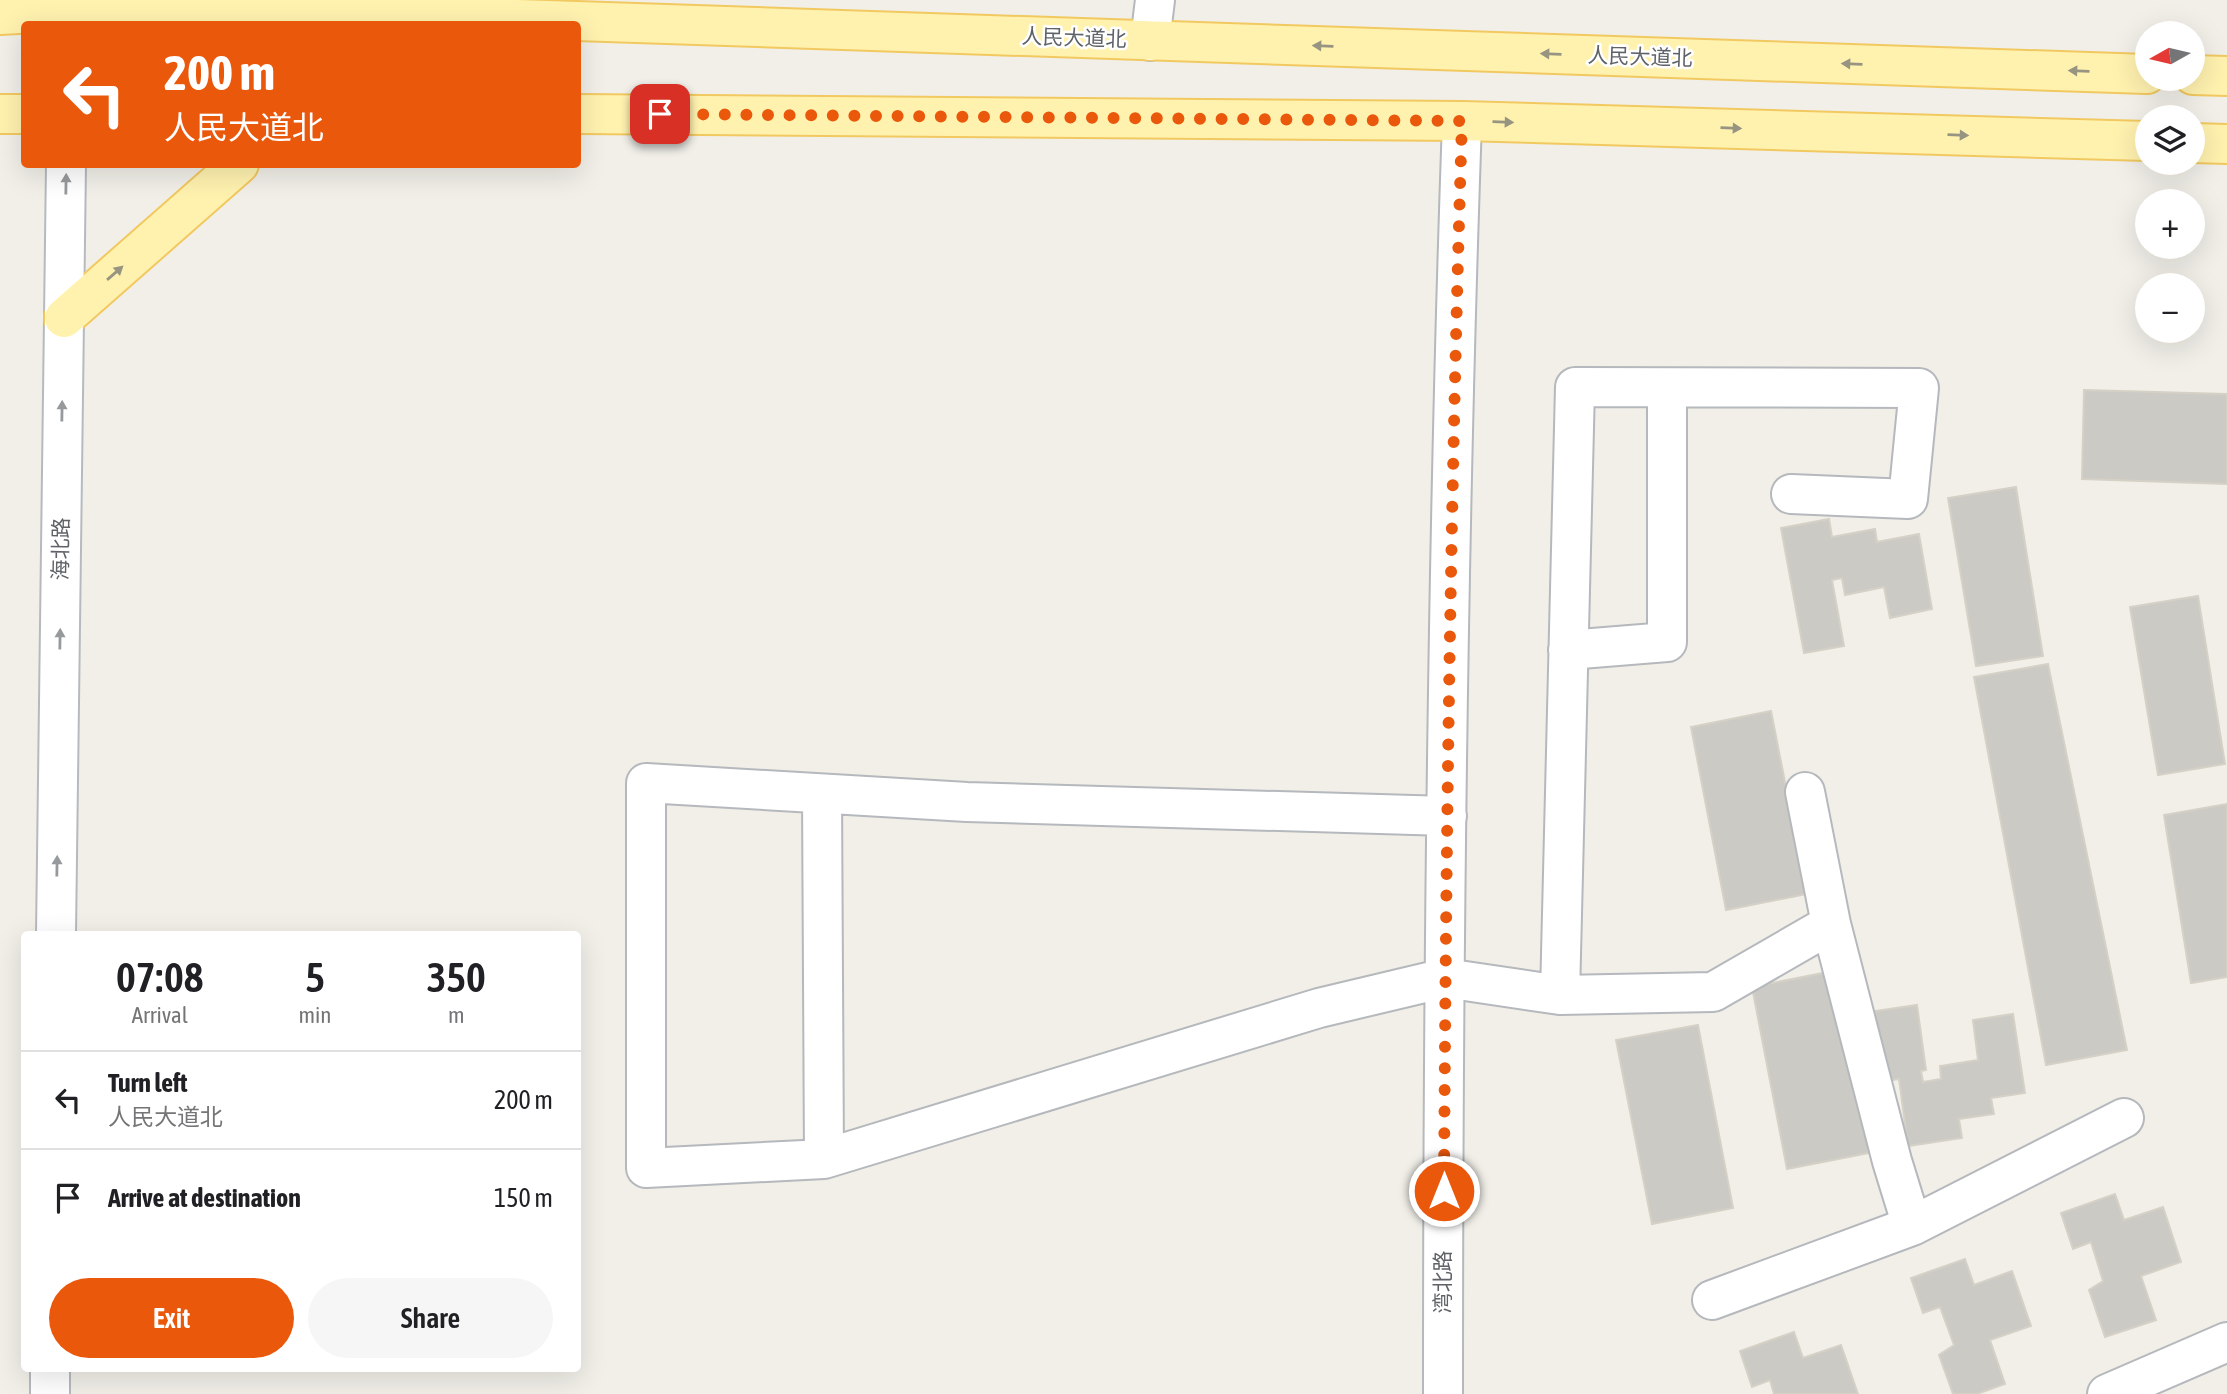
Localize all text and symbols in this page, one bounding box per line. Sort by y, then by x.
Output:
north arrow [2135,21,2205,91]
map controls [2135,21,2205,343]
street label: 人民大道北 [1021,23,1127,51]
one-way arrow [1312,41,1334,52]
street label: 人民大道北 [1587,42,1693,70]
text: 200 m [164,44,275,100]
one-way arrow [1540,48,1562,59]
icon: left [49,49,140,140]
one-way arrow [1840,58,1862,69]
one-way arrow [2068,66,2090,77]
pin [630,84,690,144]
icon: arrive [641,95,679,133]
button: layers [2135,105,2205,175]
text: 人民大道北 [164,109,324,146]
one-way arrow [1492,116,1514,128]
one-way arrow [1720,123,1742,134]
one-way arrow [1947,129,1969,140]
one-way arrow [60,173,71,195]
button: + [2135,189,2205,259]
one-way arrow [106,265,124,281]
button: − [2135,273,2205,343]
one-way arrow [57,400,68,422]
street label: 海北路 [47,517,73,581]
one-way arrow [54,628,66,650]
one-way arrow [51,855,63,877]
text: 07:08 [116,953,203,1001]
text: 5 [305,953,325,1001]
text: 350 [427,953,486,1001]
text: Arrival [132,1002,188,1028]
text: min [299,1002,332,1028]
text: m [448,1002,465,1028]
text: Turn left [108,1068,188,1098]
icon: left [49,1081,87,1119]
text: 200 m [494,1085,553,1115]
text: 人民大道北 [108,1104,223,1130]
position arrow [1407,1154,1481,1228]
icon: arrive [49,1179,87,1217]
text: Arrive at destination [108,1183,301,1213]
text: 150 m [494,1183,553,1213]
street label: 湾北路 [1430,1251,1454,1314]
button: Exit [49,1278,294,1358]
button: Share [308,1278,553,1358]

